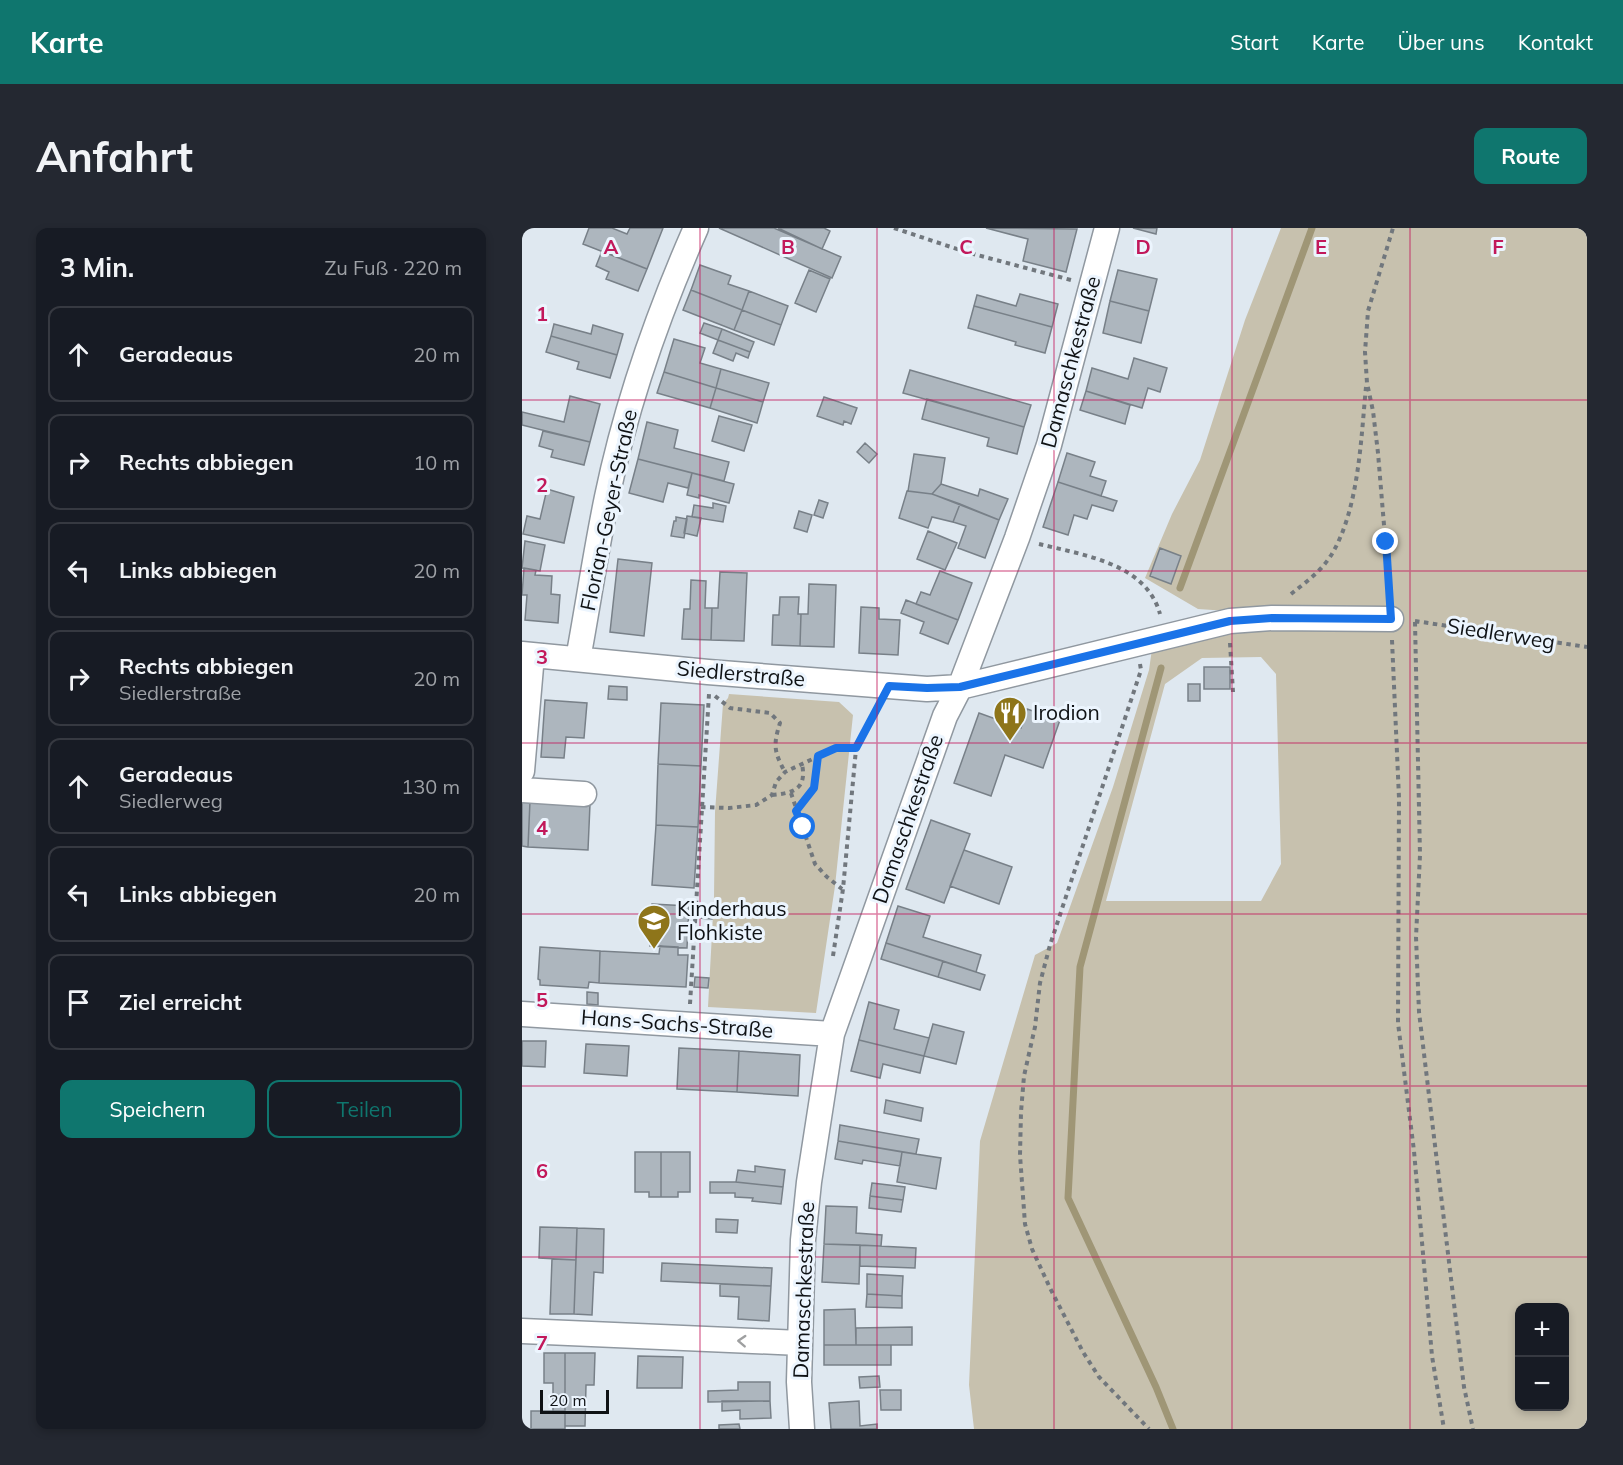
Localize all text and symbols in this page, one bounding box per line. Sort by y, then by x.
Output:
text: Karte [30,25,104,60]
text: Start [1230,29,1279,55]
text: Karte [1312,29,1364,55]
text: Über uns [1397,29,1485,55]
text: Kontakt [1518,29,1593,55]
button: Route [1474,128,1587,184]
text: Anfahrt [36,130,193,183]
text: A [604,234,619,259]
text: B [781,234,795,259]
text: C [959,234,973,259]
text: D [1135,234,1151,259]
text: E [1315,234,1327,259]
text: F [1492,234,1504,259]
text: 3 Min. [60,251,134,284]
text: Zu Fuß · 220 m [324,255,462,280]
street label: Damaschkestraße [1035,273,1105,451]
text: 1 [536,301,548,326]
icon: ahead [62,338,95,371]
text: Geradeaus [119,340,233,368]
text: 20 m [413,342,460,367]
street label: Florian-Geyer-Straße [574,407,642,613]
icon: right [62,446,95,479]
text: Rechts abbiegen [119,448,294,476]
text: 10 m [413,450,460,475]
text: 2 [536,472,548,497]
route end [1372,528,1398,554]
icon: left [62,554,95,587]
text: Links abbiegen [119,556,277,584]
text: 20 m [413,558,460,583]
street label: Siedlerweg [1445,612,1557,654]
text: 3 [536,644,548,669]
text: Rechts abbiegen [119,652,294,680]
street label: Siedlerstraße [676,654,806,692]
icon: right [62,662,95,695]
text: 20 m [413,666,460,691]
text: Siedlerstraße [119,680,241,705]
restaurant icon: Irodion [992,695,1028,742]
place label: Irodion [1033,699,1100,725]
street label: Damaschkestraße [866,731,948,907]
text: Geradeaus [119,760,233,788]
icon: ahead [62,770,95,803]
text: 130 m [401,774,460,799]
text: Siedlerweg [119,788,223,813]
route start [789,813,815,839]
text: 4 [536,815,548,840]
icon: left [62,878,95,911]
text: Links abbiegen [119,880,277,908]
text: 20 m [413,882,460,907]
place label: Kinderhaus Flohkiste [677,895,787,945]
school or university icon: Kinderhaus Flohkiste [636,903,672,950]
icon: arrive [62,986,95,1019]
text: 5 [536,987,548,1012]
text: Ziel erreicht [119,988,242,1016]
street label: Hans-Sachs-Straße [580,1003,774,1043]
button: Speichern [60,1080,255,1138]
button: Teilen [267,1080,462,1138]
text: 6 [536,1158,548,1183]
street label: Damaschkestraße [787,1201,819,1379]
map controls [1515,1303,1569,1411]
button: + [1515,1303,1569,1357]
text: 7 [536,1330,548,1355]
one-way arrow [737,1334,746,1347]
button: − [1515,1357,1569,1411]
scale bar [540,1387,609,1414]
text: 20 m [549,1390,586,1410]

